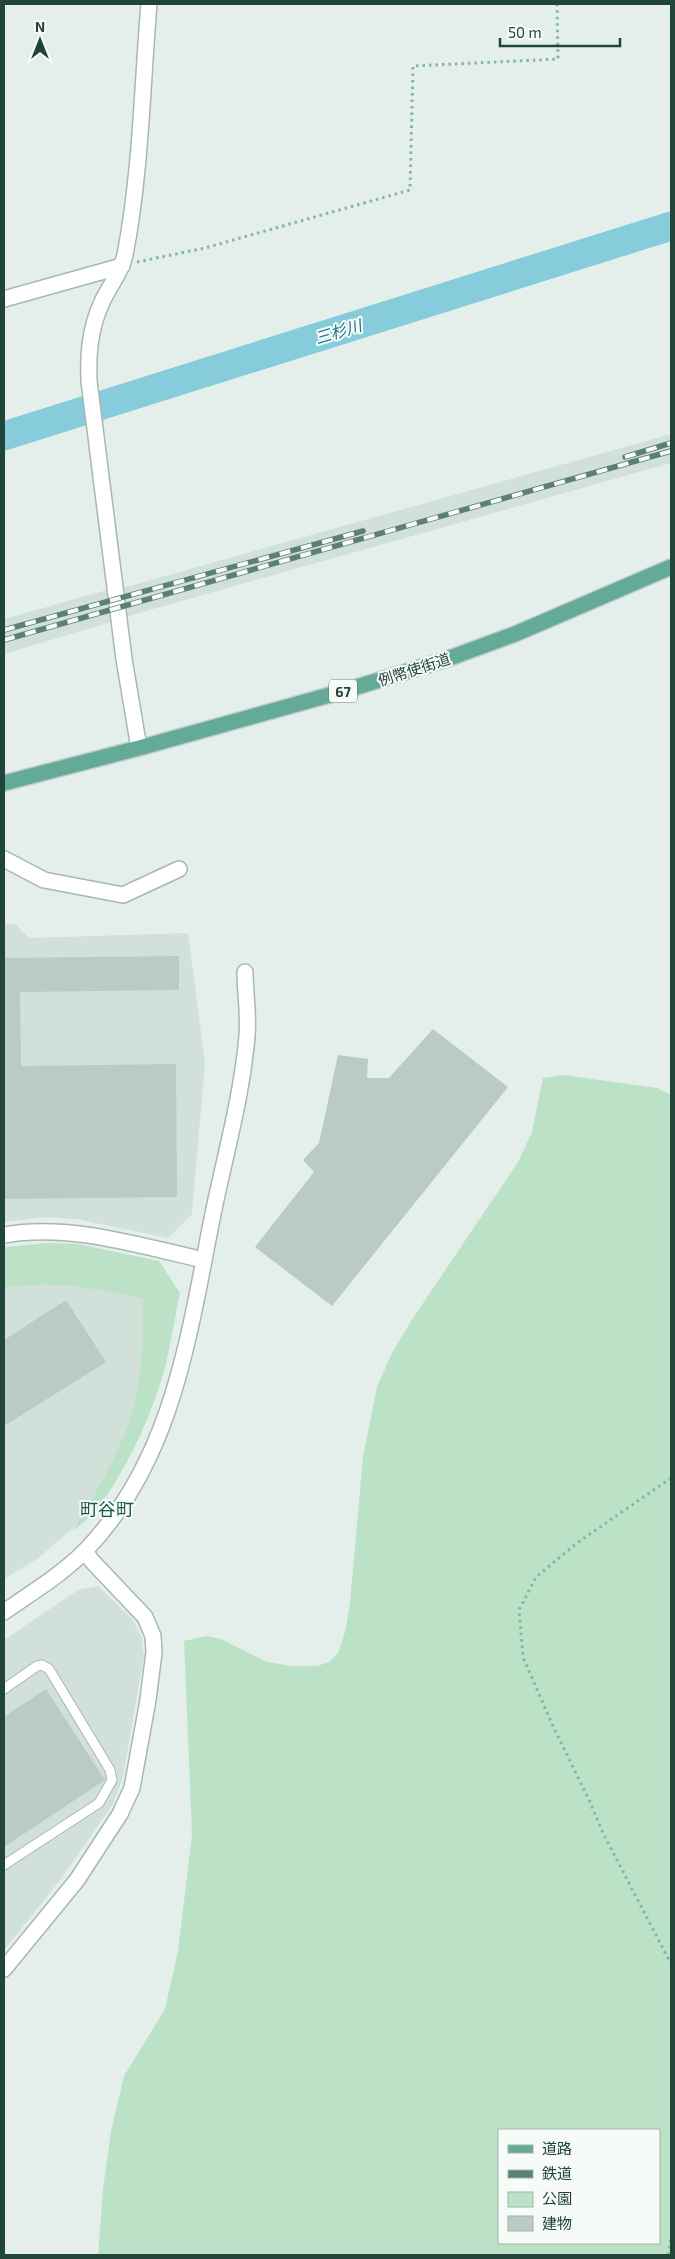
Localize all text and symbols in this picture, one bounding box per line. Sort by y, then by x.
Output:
north arrow [15,15,65,65]
scale bar [500,15,620,47]
text: N [35,18,45,35]
text: 50 m [508,23,542,41]
water label: 三杉川 [312,314,366,347]
street label: 例幣使街道 [376,649,452,689]
road number: 67 [329,679,357,702]
district label: 町谷町 [80,1498,134,1520]
legend [498,2129,660,2244]
text: 道路 [542,2139,572,2157]
text: 鉄道 [542,2164,572,2182]
text: 公園 [542,2189,572,2207]
text: 建物 [542,2214,572,2232]

